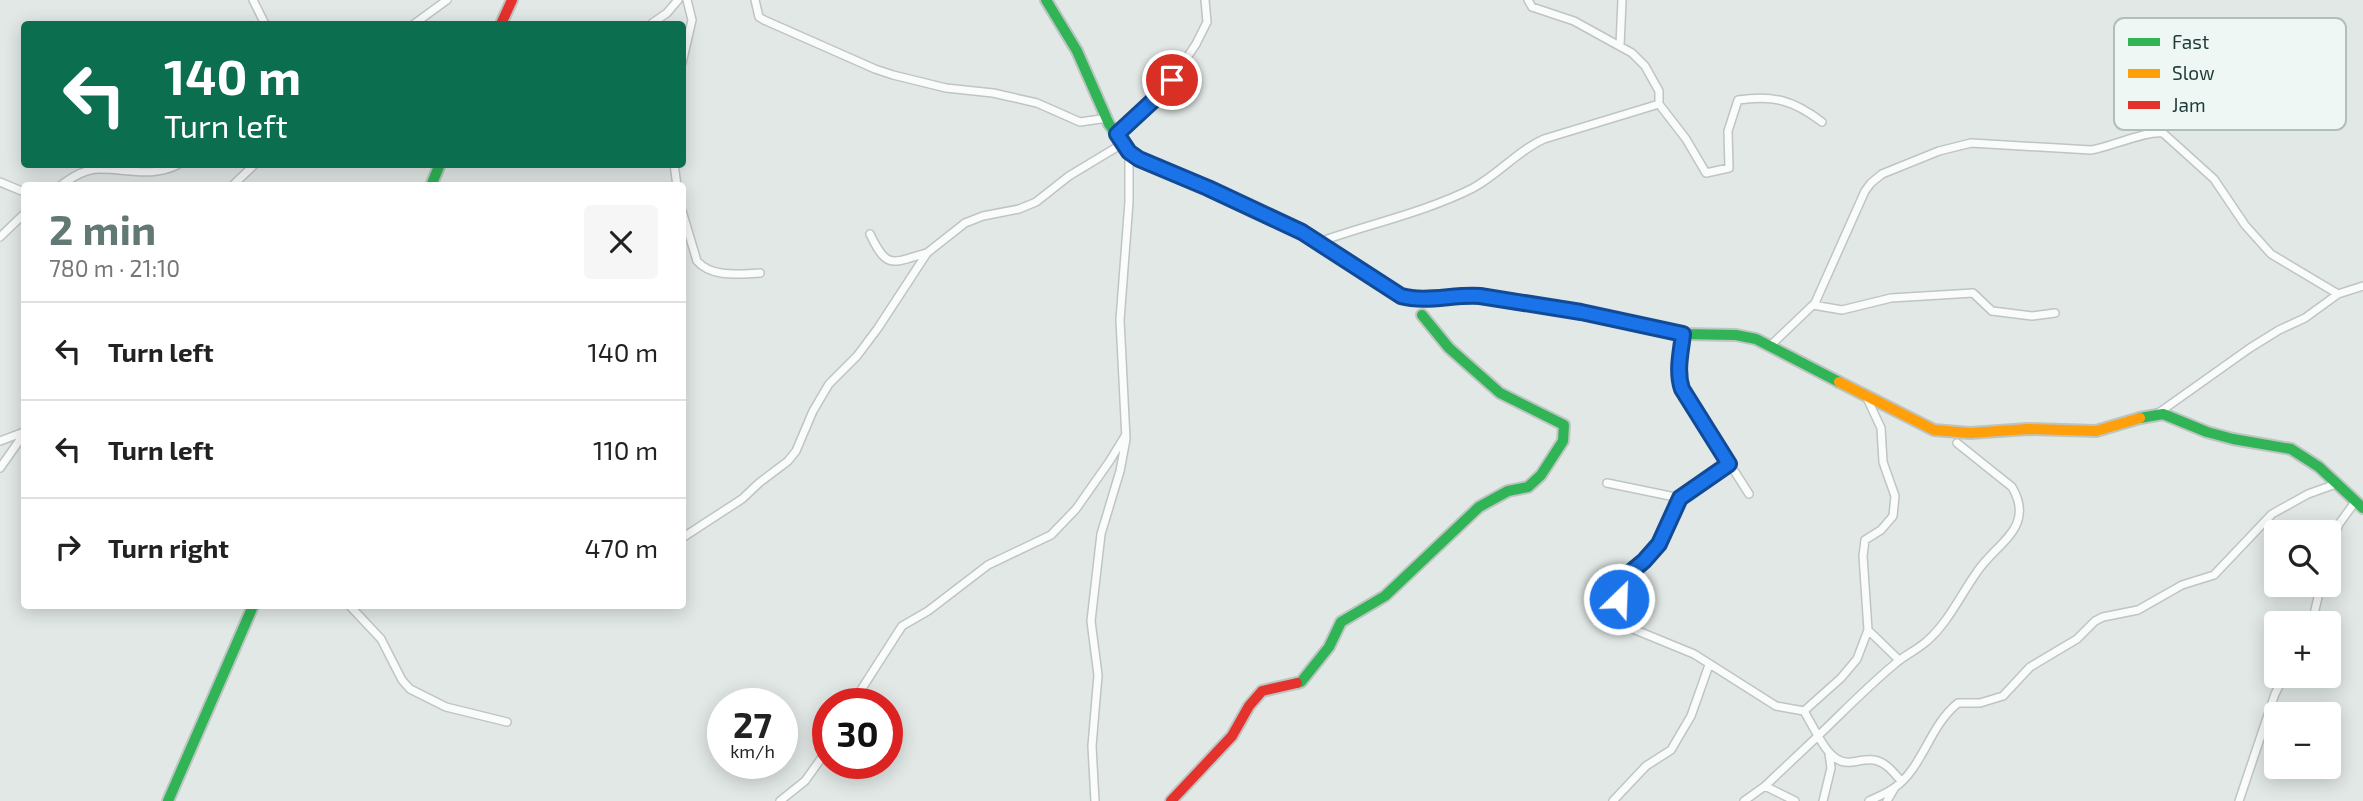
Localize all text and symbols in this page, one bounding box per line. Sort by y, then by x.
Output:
legend [2114,18,2346,130]
text: Fast [2172,30,2209,53]
text: 140 m [164,46,301,105]
icon: left [49,49,140,140]
pin [1142,50,1202,110]
icon: arrive [1153,61,1191,99]
text: Slow [2172,61,2215,84]
text: Jam [2172,93,2206,116]
text: Turn left [164,106,288,144]
text: 2 min [49,203,156,253]
button: close [584,205,658,279]
text: 780 m · 21:10 [49,254,180,282]
icon: left [49,332,87,370]
text: Turn left [108,336,214,367]
text: 140 m [587,336,658,367]
icon: left [49,430,87,468]
text: Turn left [108,434,214,465]
text: 110 m [593,434,658,465]
map controls [2264,520,2341,779]
button: search [2264,520,2341,597]
icon: right [49,528,87,566]
text: Turn right [108,532,229,563]
text: 470 m [584,532,658,563]
position arrow [1582,562,1656,636]
button: + [2264,611,2341,688]
speed limit sign: 30 [812,688,903,779]
button: − [2264,702,2341,779]
text: 27 [733,703,772,745]
text: km/h [730,740,775,762]

